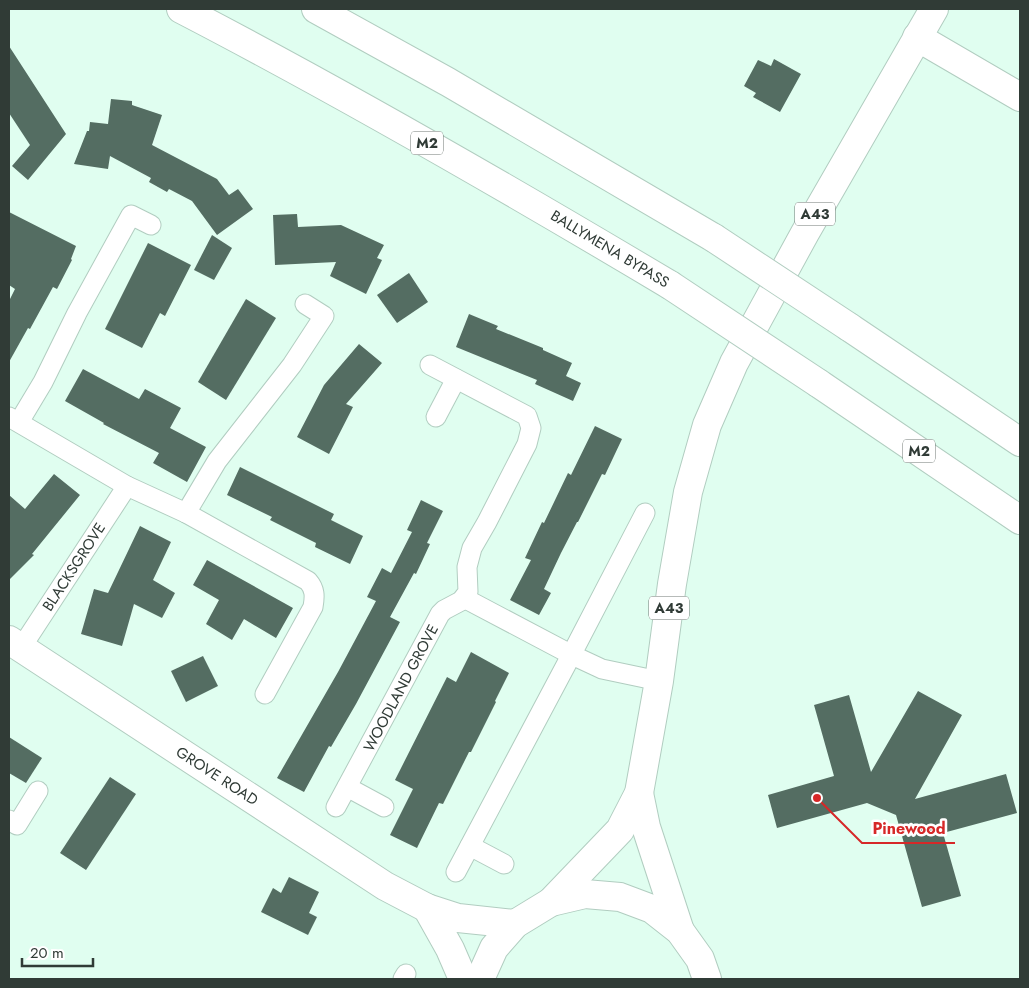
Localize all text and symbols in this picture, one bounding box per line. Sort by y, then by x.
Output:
road number: M2 [411,132,443,154]
road number: A43 [795,202,835,225]
street label: BALLYMENA BYPASS [546,205,674,293]
road number: M2 [903,440,935,462]
street label: BLACKSGROVE [37,518,111,616]
road number: A43 [649,596,689,620]
street label: WOODLAND GROVE [358,620,444,756]
street label: GROVE ROAD [172,741,262,811]
callout: Pinewood [862,812,955,843]
text: Pinewood [872,817,946,840]
scale bar [22,936,94,968]
text: 20 m [30,942,64,964]

